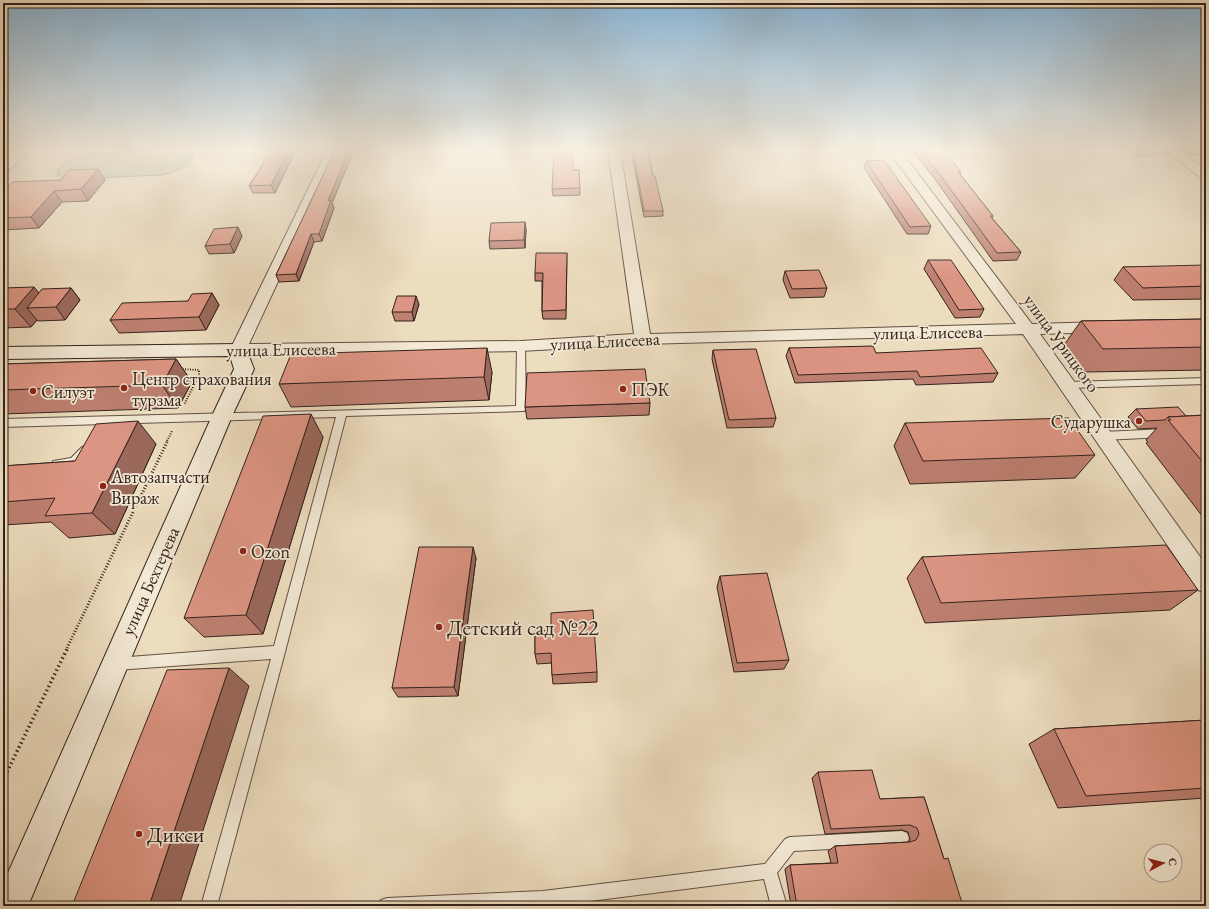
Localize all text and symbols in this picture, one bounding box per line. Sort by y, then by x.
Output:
street label: улица Урицкого [1019,289,1105,397]
street label: улица Елисеева [873,320,984,344]
street label: улица Елисеева [550,327,661,355]
street label: улица Елисеева [226,337,337,361]
place label: Центр страхования турзма [132,367,272,411]
place label: ПЭК [631,378,670,401]
place label: Силуэт [41,380,95,403]
marker: Центр страхования турзма [119,383,129,393]
marker: ПЭК [618,384,628,394]
marker: Силуэт [28,386,38,396]
place label: Сударушка [1051,410,1132,433]
marker: Сударушка [1134,416,1144,426]
place label: Автозапчасти Вираж [110,465,210,509]
marker: Автозапчасти Вираж [98,481,108,491]
street label: улица Бехтерева [116,522,184,639]
place label: Ozon [251,540,290,563]
marker: Ozon [238,546,248,556]
place label: Детский сад №22 [447,613,599,642]
marker: Детский сад №22 [434,622,444,632]
place label: Дикси [147,820,205,849]
marker: Дикси [134,829,144,839]
north arrow [1143,843,1183,883]
text: С [1166,857,1180,867]

